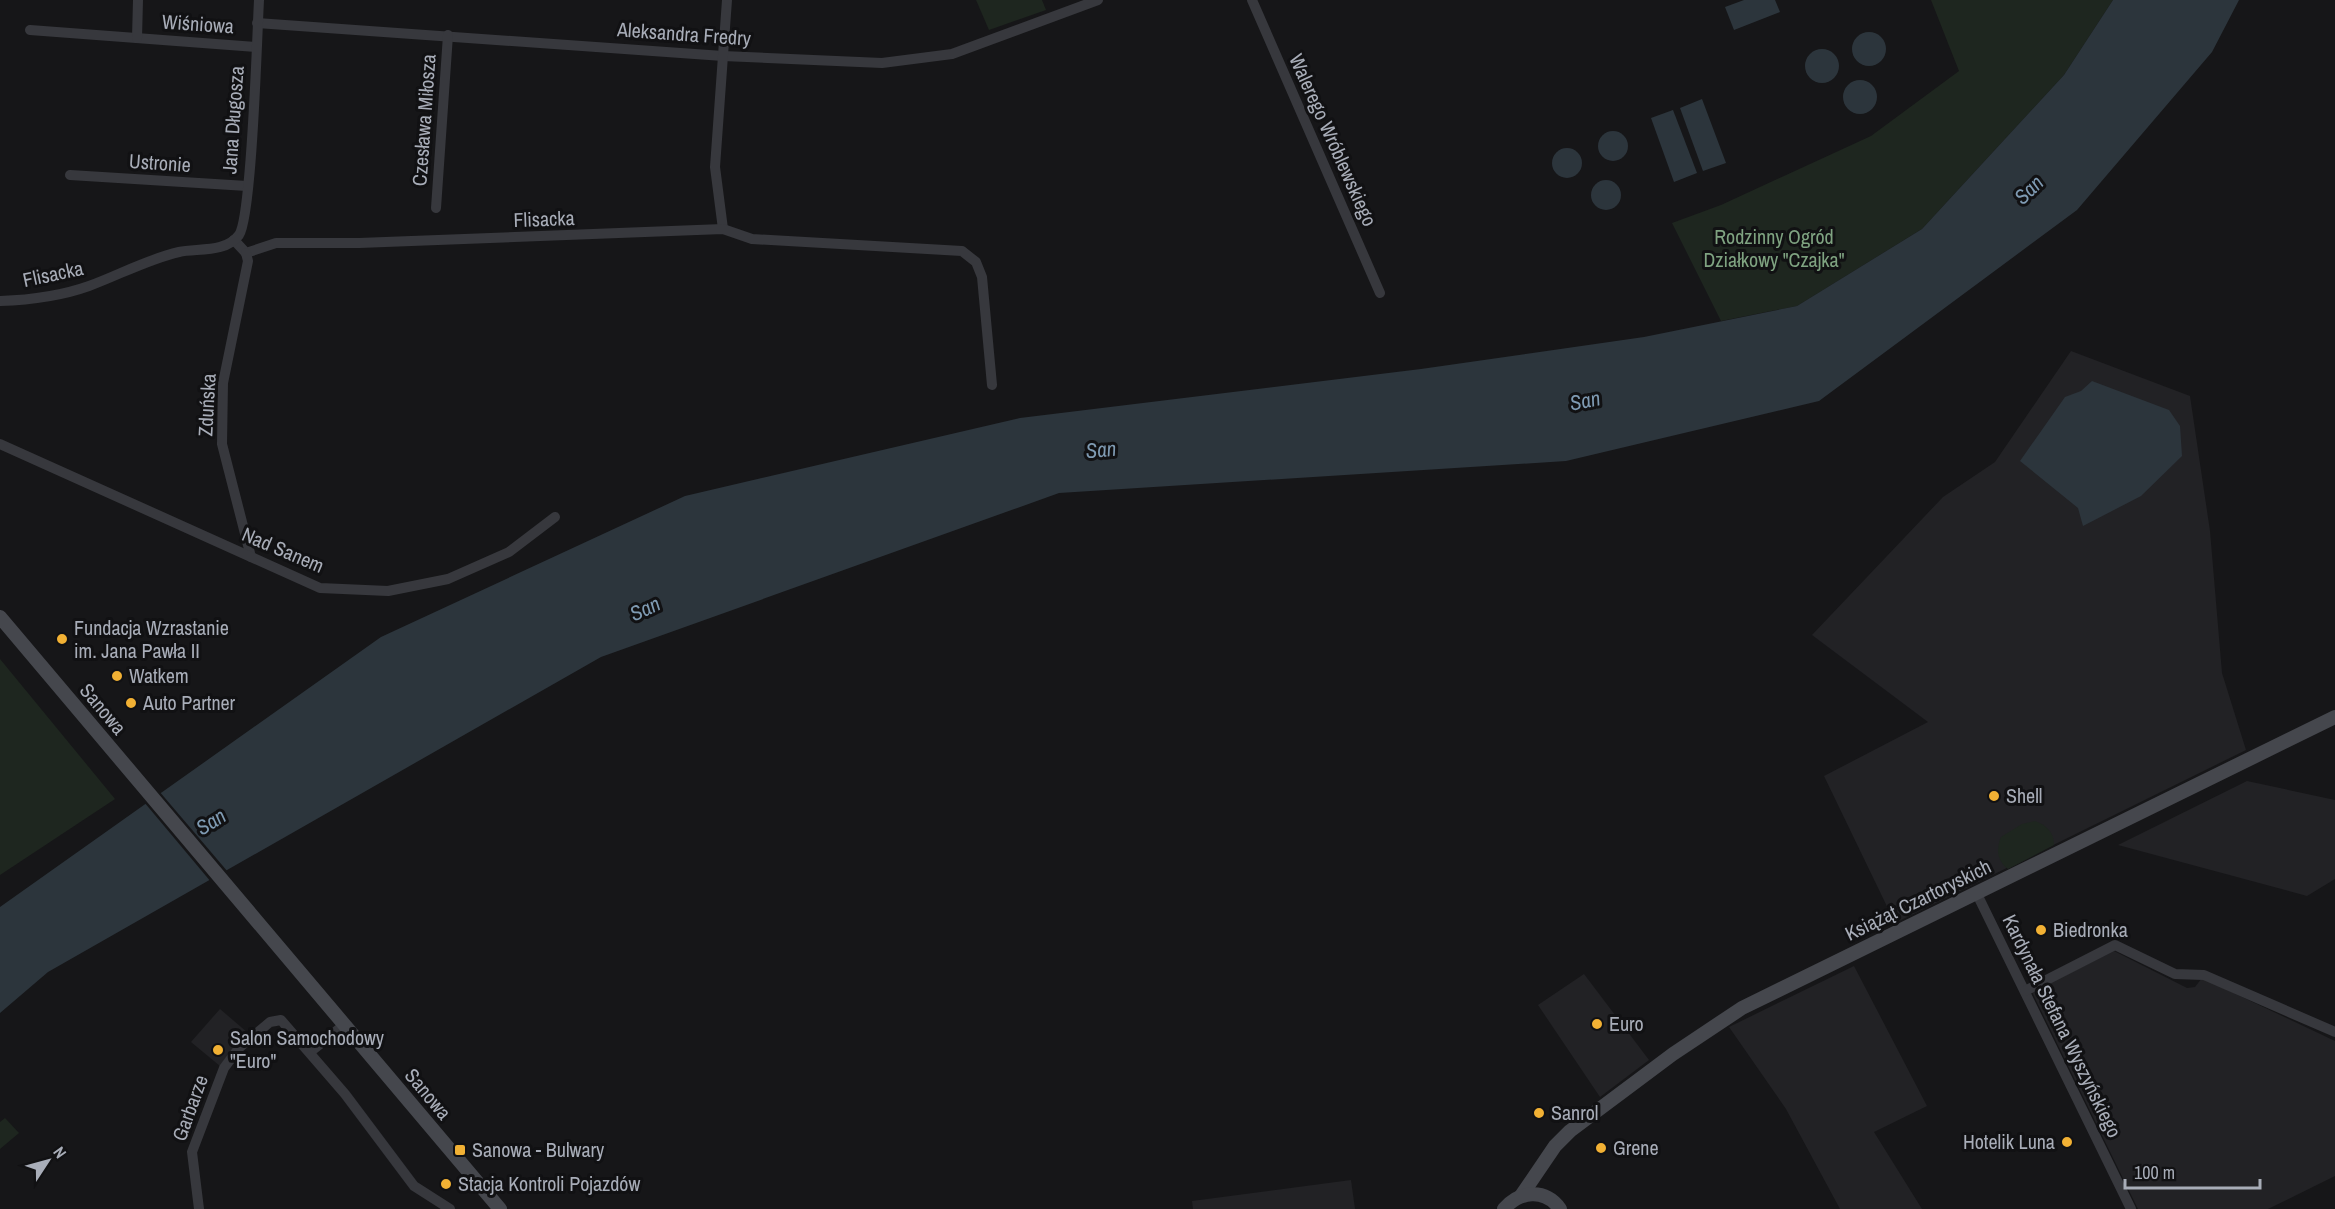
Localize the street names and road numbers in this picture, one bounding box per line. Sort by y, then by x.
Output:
street label: Wiśniowa [161,8,235,39]
street label: Aleksandra Fredry [615,15,753,52]
street label: Walerego Wróblewskiego [1283,49,1384,230]
street label: Czesława Miłosza [405,53,442,187]
street label: Jana Długosza [215,65,250,175]
street label: Ustronie [128,147,192,178]
street label: Flisacka [513,204,575,233]
street label: Flisacka [20,254,86,293]
street label: Zduńska [191,373,222,437]
street label: Nad Sanem [238,520,328,579]
street label: Sanowa [74,677,133,740]
street label: Książąt Czartoryskich [1840,852,1995,947]
street label: Kardynała Stefana Wyszyńskiego [1997,910,2128,1142]
street label: Sanowa [399,1062,458,1125]
street label: Garbarze [165,1071,214,1145]

